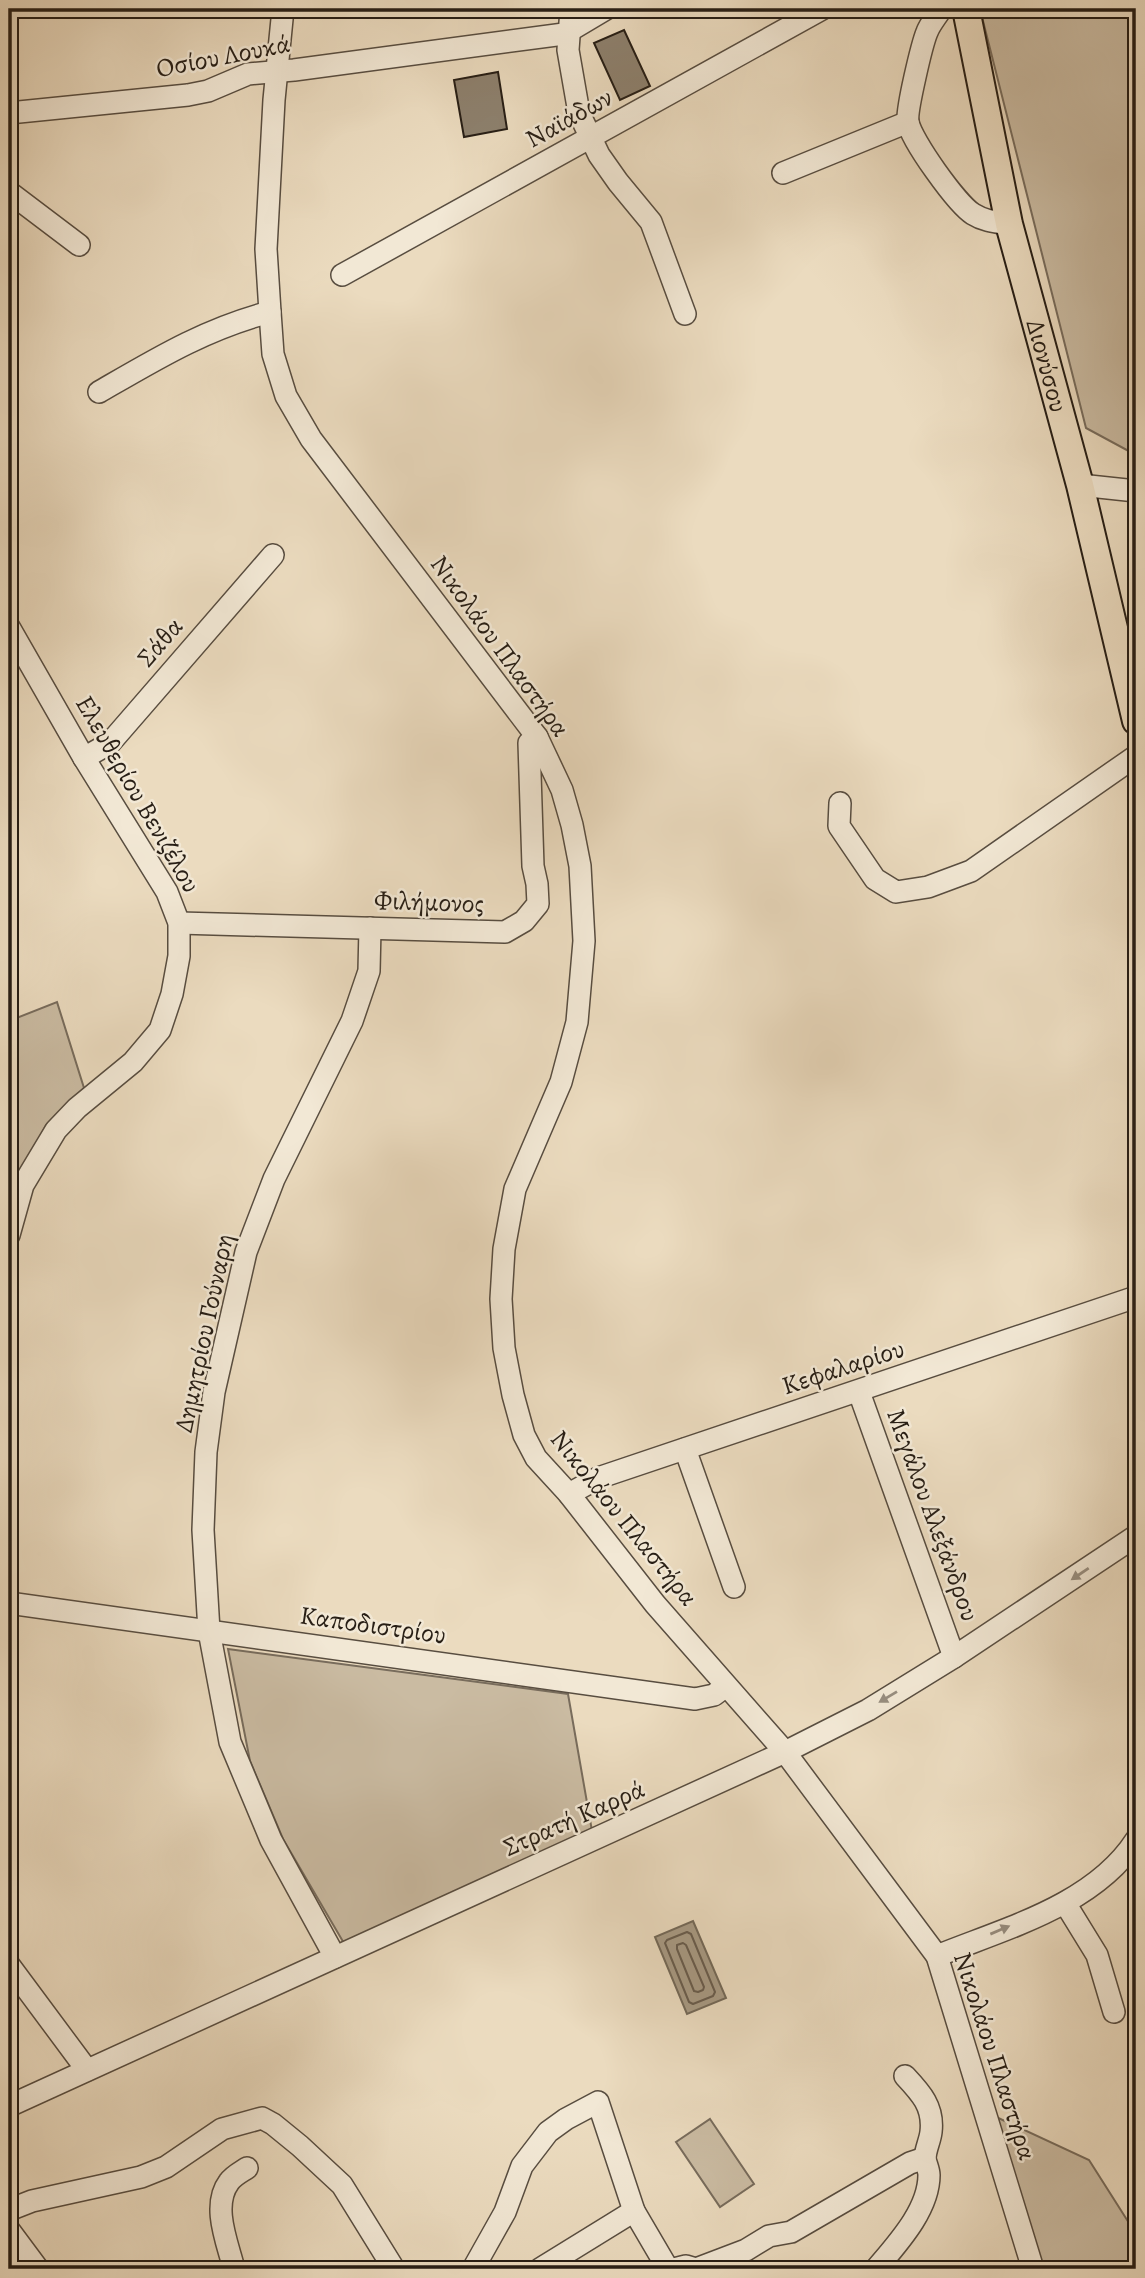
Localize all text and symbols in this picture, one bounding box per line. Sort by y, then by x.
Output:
street label: Οσίου Λουκά [153,26,293,86]
street label: Ναϊάδων [519,80,619,156]
street label: Διονύσου [1018,315,1077,416]
street label: Νικολάου Πλαστήρα [422,548,578,744]
street label: Σάθα [129,610,191,674]
street label: Ελευθερίου Βενιζέλου [67,689,209,899]
street label: Φιλήμονος [373,883,485,921]
street label: Δημητρίου Γούναρη [166,1231,242,1435]
street label: Κεφαλαρίου [777,1331,909,1403]
street label: Μεγάλου Αλεξάνδρου [878,1404,988,1626]
street label: Νικολάου Πλαστήρα [542,1423,706,1613]
one-way arrow [1070,1567,1089,1580]
street label: Καποδιστρίου [298,1597,448,1653]
one-way arrow [879,1691,898,1704]
street label: Στρατή Καρρά [498,1771,650,1865]
one-way arrow [990,1924,1010,1936]
street label: Νικολάου Πλαστήρα [945,1947,1045,2165]

